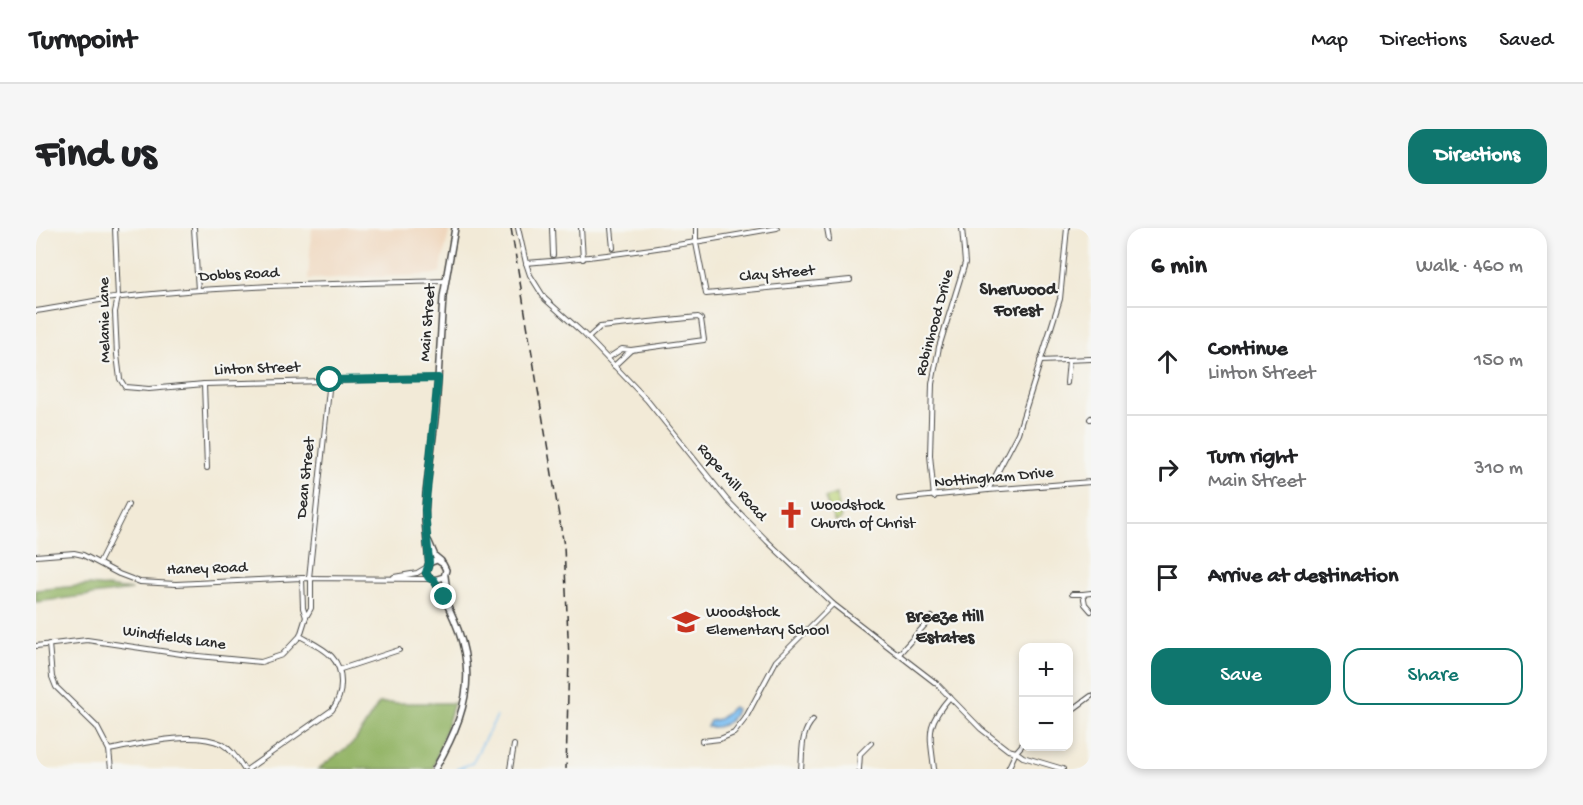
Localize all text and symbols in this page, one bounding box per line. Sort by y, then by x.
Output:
text: Turnpoint [30,25,136,58]
text: Map [1311,29,1348,54]
text: Directions [1381,29,1466,54]
text: Saved [1499,29,1553,54]
button: Directions [1408,129,1547,184]
text: Find us [36,132,156,181]
text: 6 min [1151,252,1207,283]
text: Walk · 460 m [1416,256,1523,279]
street label: Clay Street [739,262,817,288]
street label: Dobbs Road [197,264,281,288]
street label: Robinhood Drive [913,267,960,378]
street label: Melanie Lane [96,276,116,363]
district label: Sherwood Forest [980,280,1059,322]
street label: Main Street [417,282,441,362]
text: Continue [1208,337,1288,363]
icon: ahead [1151,345,1184,378]
text: 150 m [1474,350,1523,373]
street label: Linton Street [214,359,302,381]
text: Linton Street [1208,363,1315,386]
route start [316,366,342,392]
street label: Dean Street [293,435,321,521]
street label: Rope Mill Road [692,440,771,527]
text: Turn right [1208,445,1296,471]
icon: right [1151,453,1184,486]
text: 310 m [1474,458,1523,481]
street label: Nottingham Drive [934,464,1055,494]
text: Main Street [1208,471,1305,494]
place label: Woodstock Church of Christ [811,497,917,534]
church icon: Woodstock Church of Christ [776,500,806,530]
street label: Haney Road [166,559,249,581]
icon: arrive [1151,561,1184,594]
text: Arrive at destination [1208,564,1398,590]
route end [430,583,456,609]
place label: Woodstock Elementary School [706,604,829,641]
school or university icon: Woodstock Elementary School [671,607,701,637]
district label: Breeze Hill Estates [905,607,984,649]
street label: Windfields Lane [121,622,227,656]
map controls [1019,643,1073,751]
button: + [1019,643,1073,697]
button: Save [1151,648,1331,705]
button: Share [1343,648,1523,705]
button: − [1019,697,1073,751]

